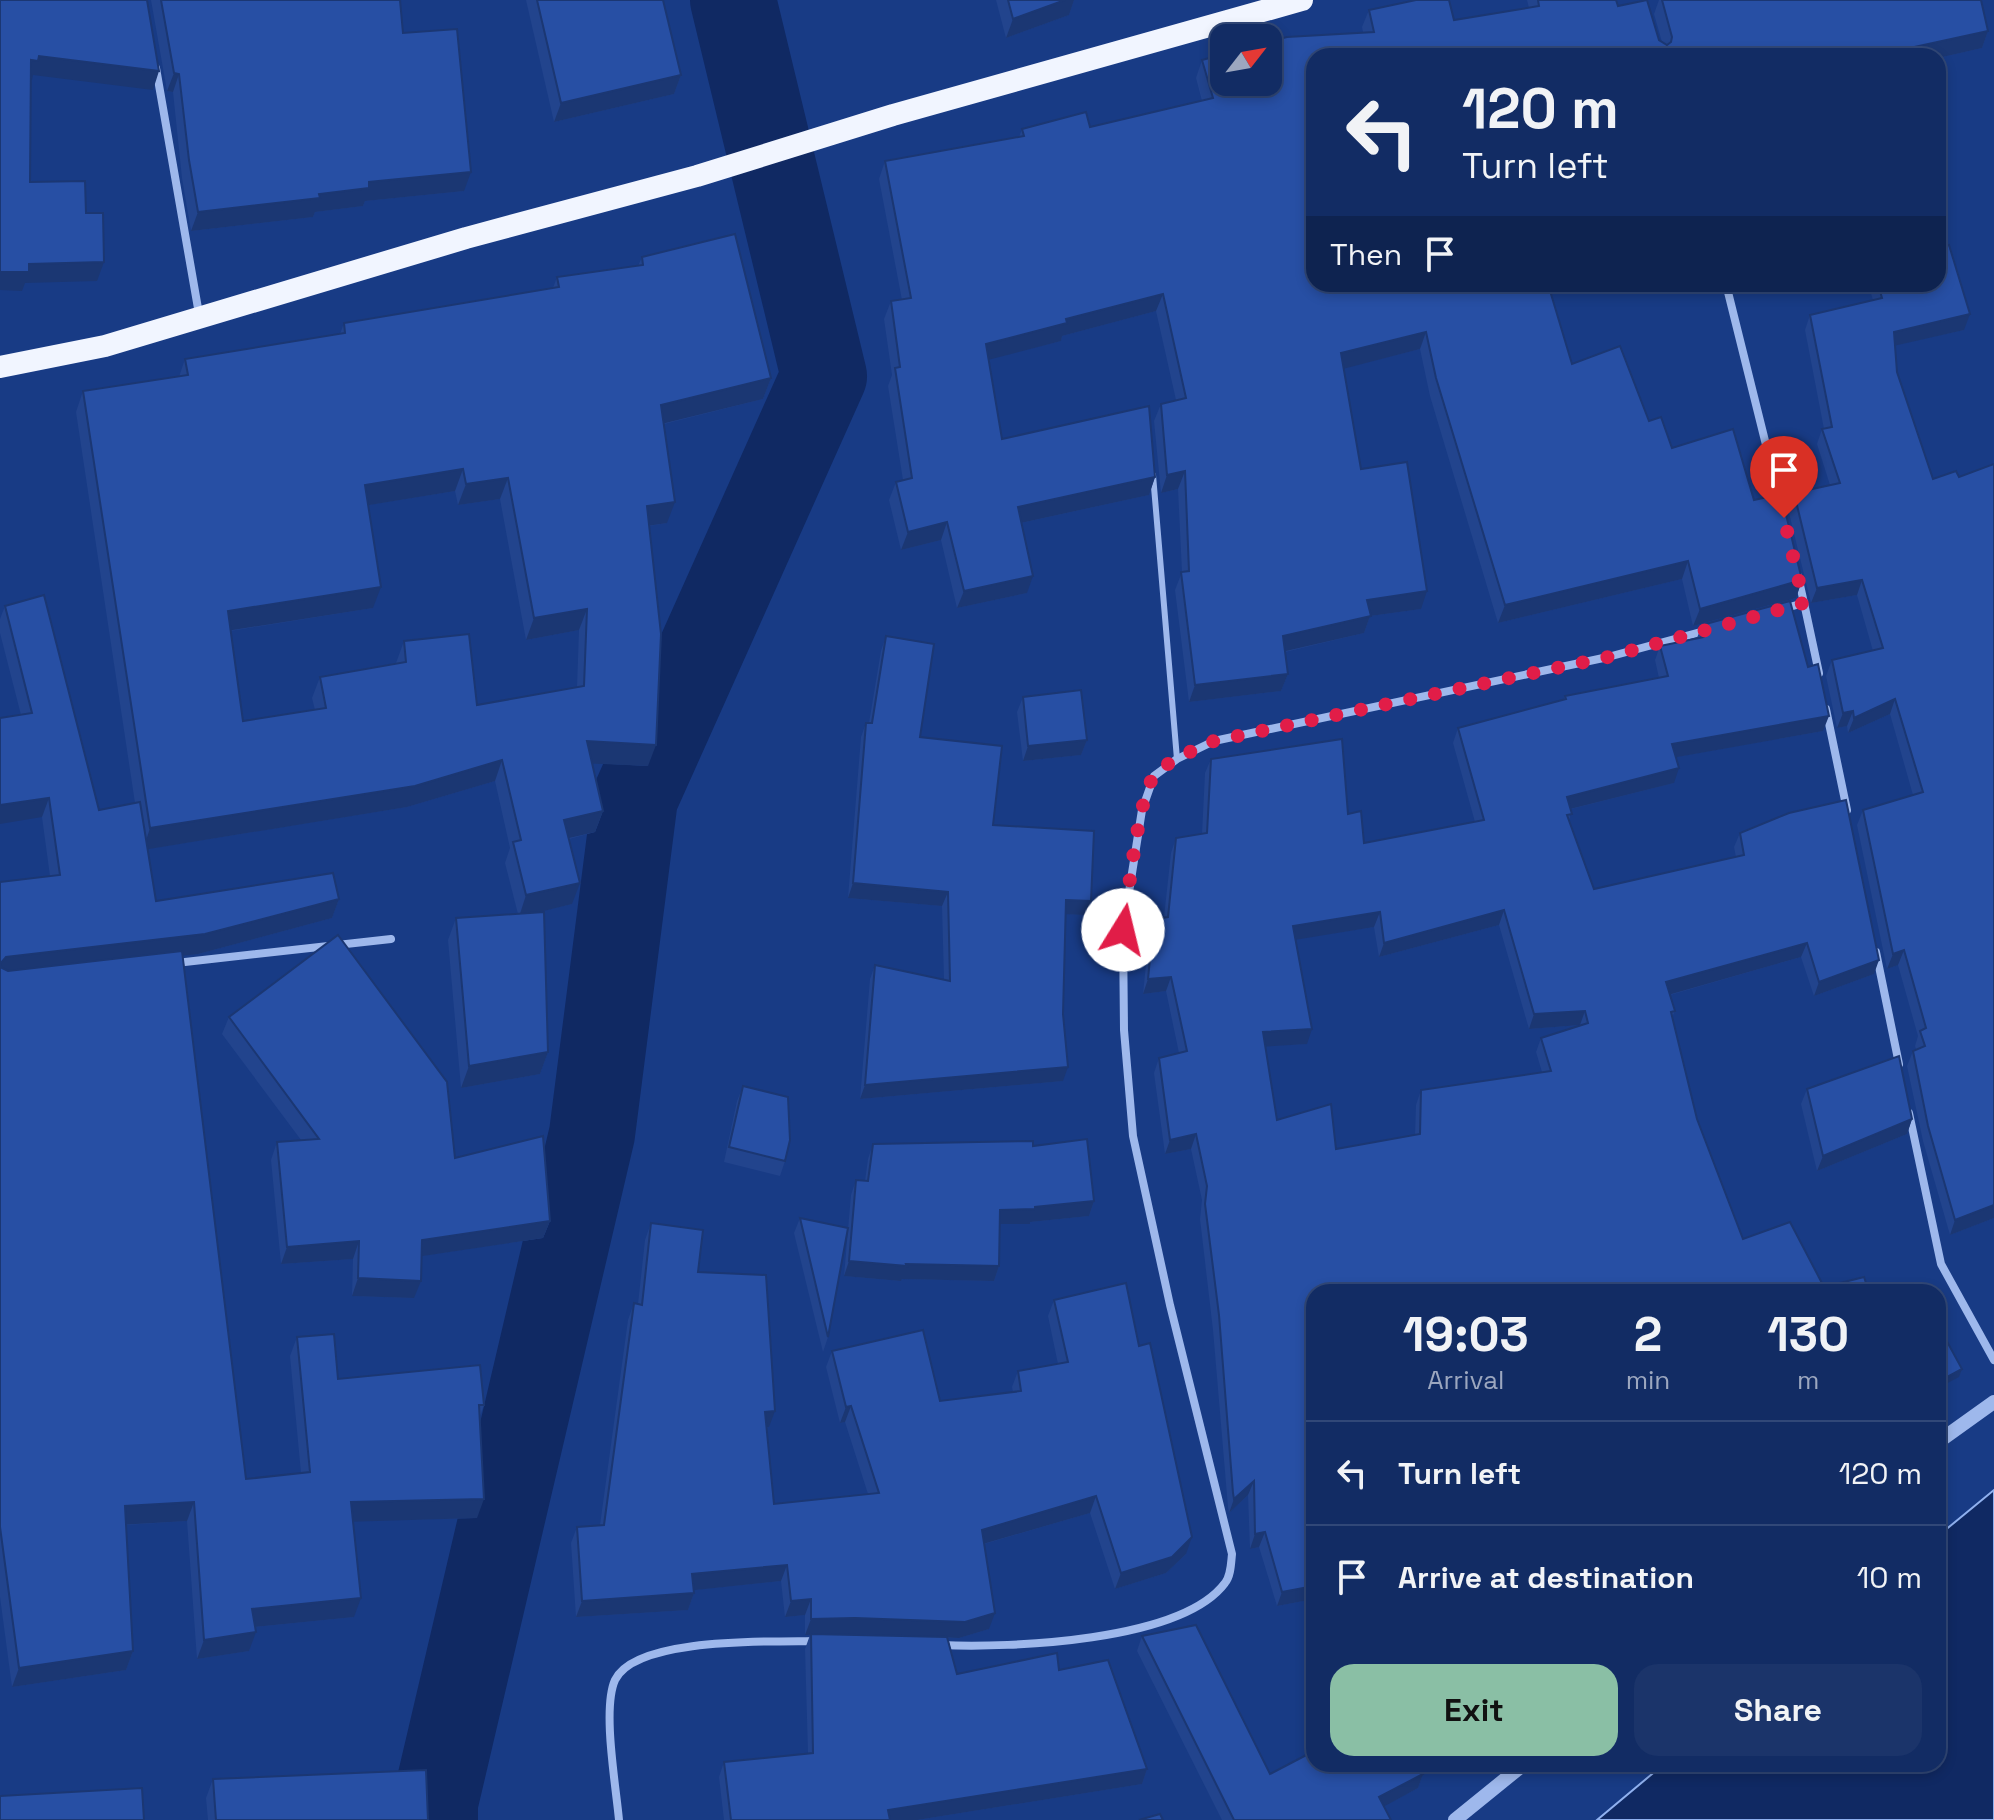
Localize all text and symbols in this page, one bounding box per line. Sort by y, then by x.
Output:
north arrow [1210,24,1282,96]
map controls [1210,24,1282,96]
text: 120 m [1462,73,1619,144]
icon: left [1330,80,1434,184]
text: Turn left [1462,143,1609,189]
icon: arrive [1418,232,1462,276]
text: Then [1330,235,1402,274]
pin [1750,436,1818,518]
icon: arrive [1762,448,1806,492]
position arrow [1081,888,1165,972]
text: 19:03 [1403,1304,1529,1365]
text: 2 [1634,1304,1662,1365]
text: 130 [1767,1304,1849,1365]
text: Arrival [1427,1363,1504,1397]
text: min [1626,1363,1670,1397]
text: m [1797,1363,1819,1397]
icon: left [1330,1451,1374,1495]
text: Turn left [1398,1454,1521,1493]
text: 120 m [1839,1454,1922,1493]
icon: arrive [1330,1555,1374,1599]
text: Arrive at destination [1398,1558,1694,1597]
text: 10 m [1857,1558,1922,1597]
button: Exit [1330,1664,1618,1756]
button: Share [1634,1664,1922,1756]

